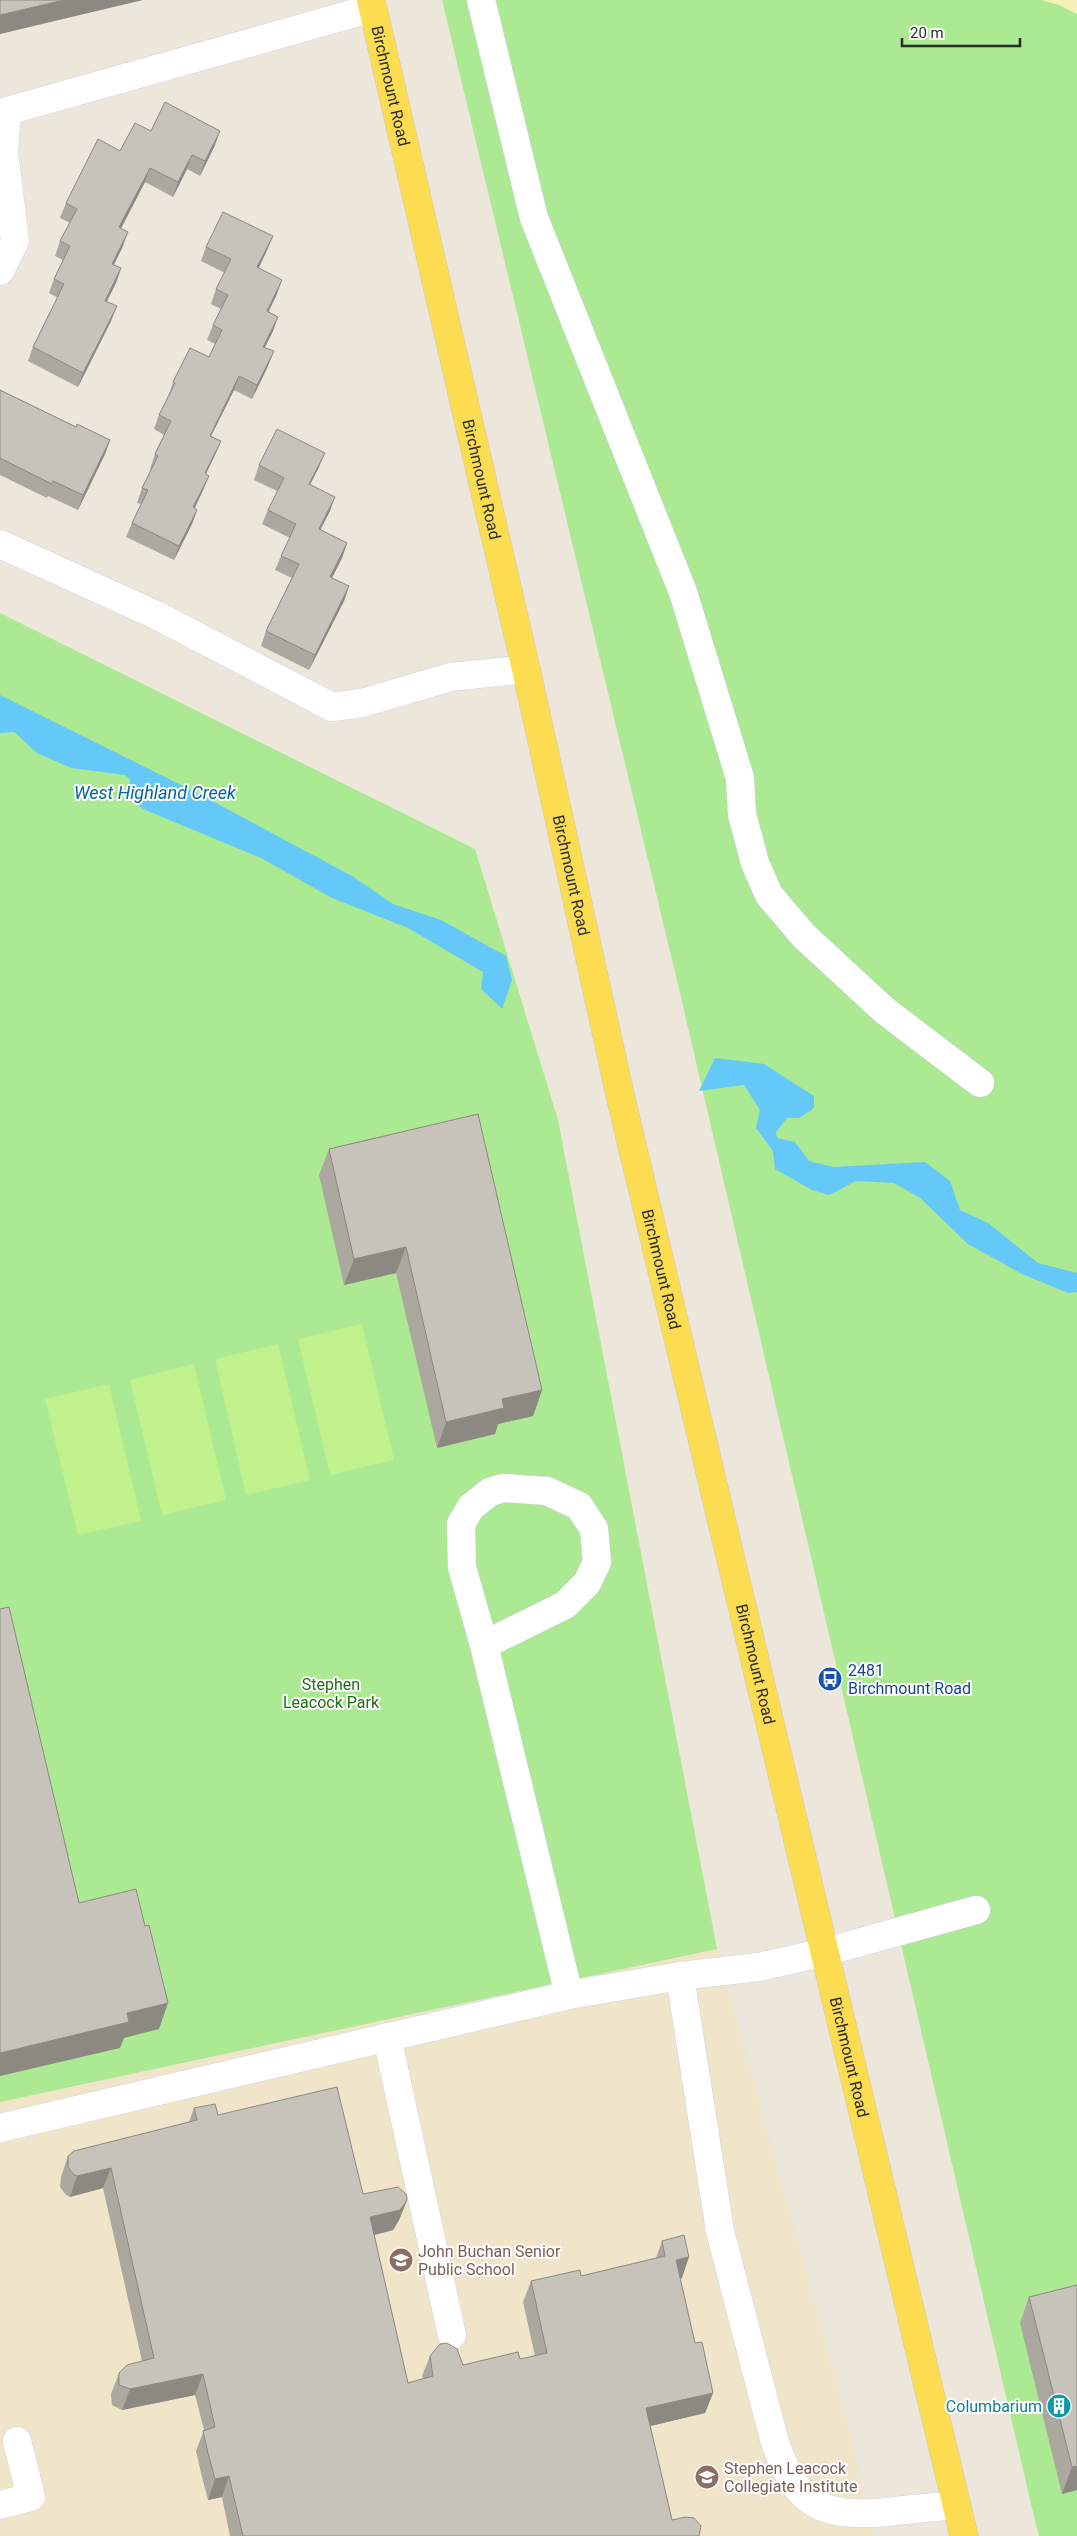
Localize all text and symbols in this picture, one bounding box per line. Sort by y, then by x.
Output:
scale bar [902,15,1020,47]
street label: Birchmount Road [367,24,414,148]
text: 20 m [910,24,944,42]
street label: Birchmount Road [458,417,505,542]
water label: West Highland Creek [74,782,237,803]
street label: Birchmount Road [549,813,594,938]
street label: Birchmount Road [638,1207,685,1331]
street label: Birchmount Road [732,1602,779,1726]
place label: 2481 Birchmount Road [848,1661,971,1698]
bus stop icon: 2481 Birchmount Road [817,1666,843,1692]
park label: Stephen Leacock Park [283,1675,380,1712]
street label: Birchmount Road [826,1995,873,2119]
place label: John Buchan Senior Public School [418,2242,561,2279]
school or university icon: John Buchan Senior Public School [388,2247,414,2273]
building icon: Columbarium [1046,2393,1072,2419]
place label: Columbarium [946,2397,1042,2416]
place label: Stephen Leacock Collegiate Institute [724,2459,857,2496]
school or university icon: Stephen Leacock Collegiate Institute [694,2464,720,2490]

